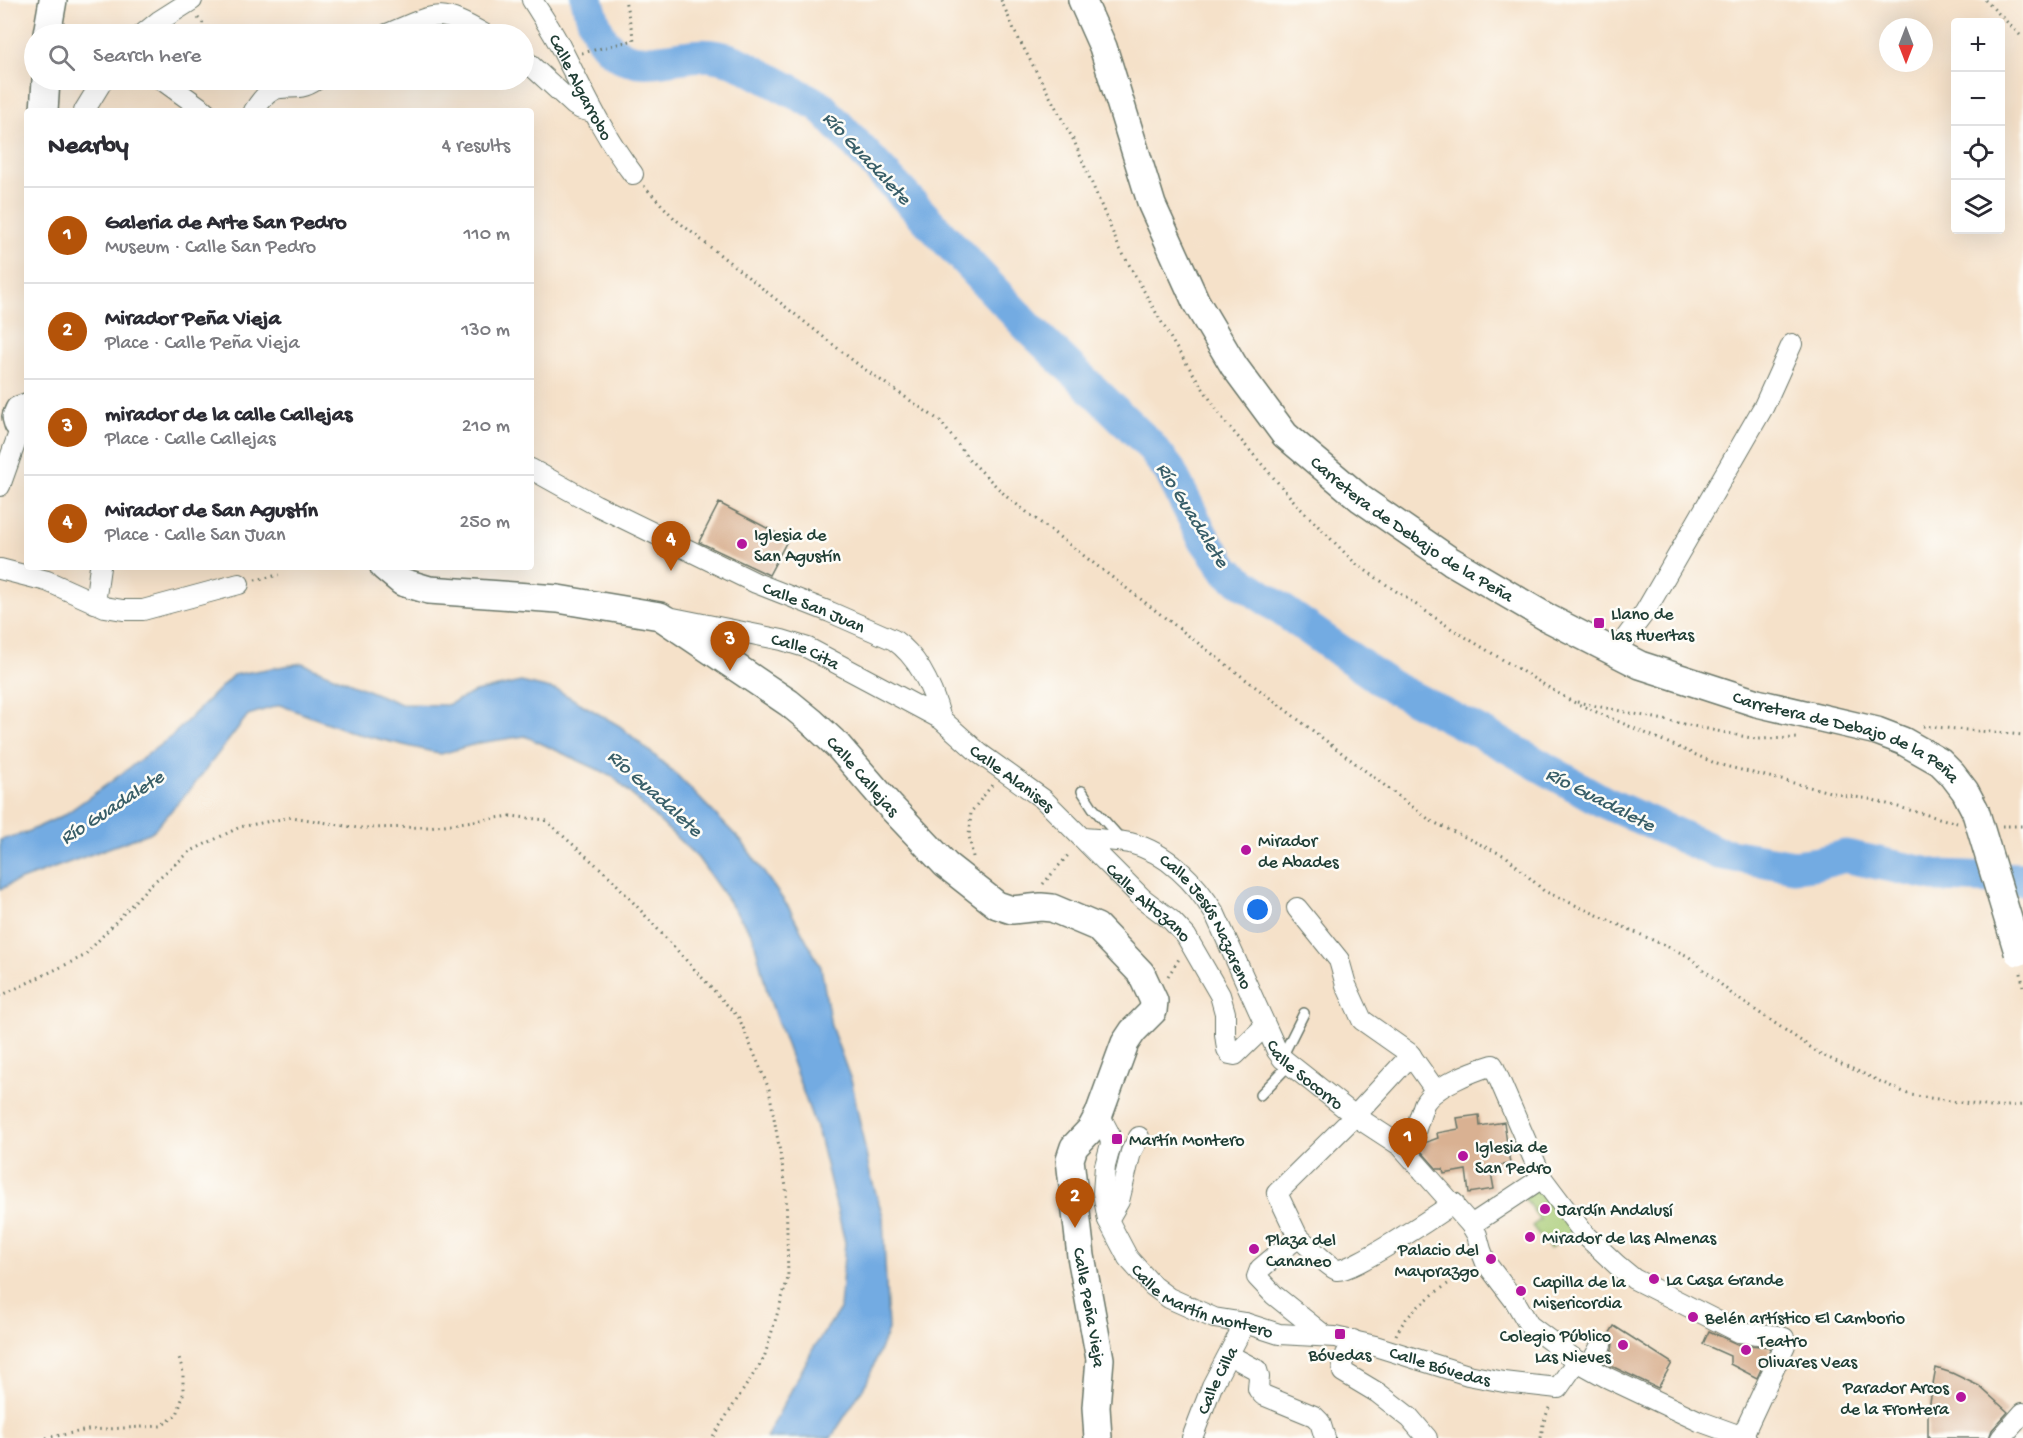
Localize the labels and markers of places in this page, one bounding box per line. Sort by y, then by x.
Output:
pin: 4 [652,522,690,571]
place label: Iglesia de San Agustín [754,526,841,568]
marker: Iglesia de San Agustín [735,537,749,551]
place label: Llano de las Huertas [1611,605,1696,647]
marker: Llano de las Huertas [1592,616,1606,630]
pin: 3 [710,622,750,671]
place label: Mirador de Abades [1258,832,1340,874]
marker: Mirador de Abades [1239,843,1253,857]
pin: 1 [1388,1118,1428,1168]
place label: Martín Montero [1129,1131,1245,1152]
marker: Martín Montero [1110,1132,1124,1146]
place label: Iglesia de San Pedro [1475,1138,1552,1180]
marker: Iglesia de San Pedro [1456,1149,1470,1163]
pin: 2 [1056,1178,1094,1228]
place label: Jardín Andalusí [1557,1201,1674,1222]
marker: Jardín Andalusí [1538,1202,1552,1216]
place label: Mirador de las Almenas [1542,1229,1717,1250]
marker: Mirador de las Almenas [1523,1230,1537,1244]
place label: Plaza del Cananeo [1265,1231,1336,1273]
place label: Palacio del Mayorazgo [1394,1241,1479,1283]
marker: Plaza del Cananeo [1247,1242,1261,1256]
marker: Palacio del Mayorazgo [1484,1252,1498,1266]
place label: La Casa Grande [1666,1271,1784,1292]
marker: La Casa Grande [1647,1272,1661,1286]
place label: Capilla de la Misericordia [1533,1273,1627,1315]
marker: Capilla de la Misericordia [1514,1284,1528,1298]
place label: Belén artístico El Camborio [1704,1309,1905,1330]
marker: Belén artístico El Camborio [1686,1310,1700,1324]
marker: Bóvedas [1333,1327,1347,1341]
place label: Colegio Público Las Nieves [1500,1327,1612,1369]
place label: Teatro Olivares Veas [1757,1332,1858,1374]
marker: Colegio Público Las Nieves [1616,1338,1630,1352]
marker: Teatro Olivares Veas [1739,1343,1753,1357]
place label: Bóvedas [1308,1346,1373,1367]
place label: Parador Arcos de la Frontera [1840,1379,1950,1421]
marker: Parador Arcos de la Frontera [1954,1390,1968,1404]

